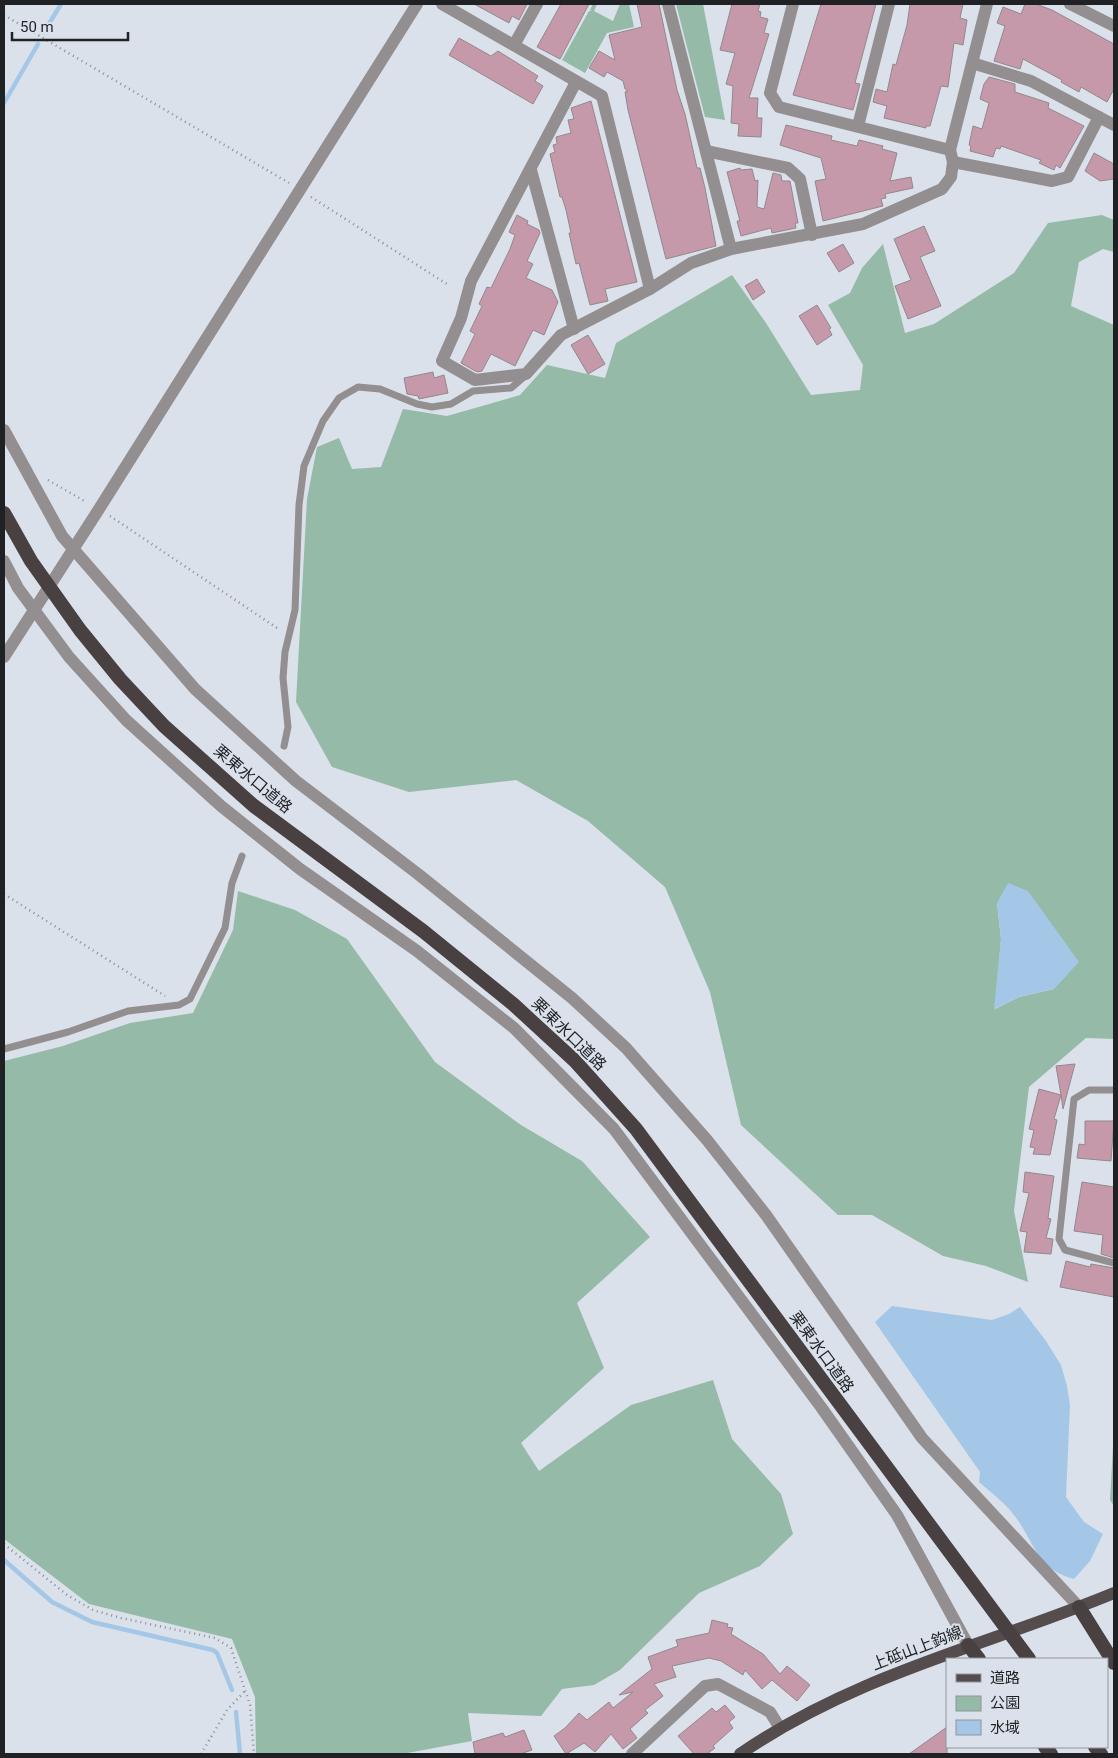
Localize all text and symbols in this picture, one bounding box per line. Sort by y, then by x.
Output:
scale bar [12,10,129,42]
text: 50 m [20,18,54,36]
street label: 栗東水口道路 [210,741,296,817]
street label: 栗東水口道路 [528,994,610,1074]
street label: 栗東水口道路 [786,1308,858,1396]
street label: 上砥山上鈎線 [869,1622,965,1674]
legend [946,1658,1108,1748]
text: 道路 [990,1669,1020,1687]
text: 公園 [990,1694,1020,1712]
text: 水域 [990,1719,1020,1737]

